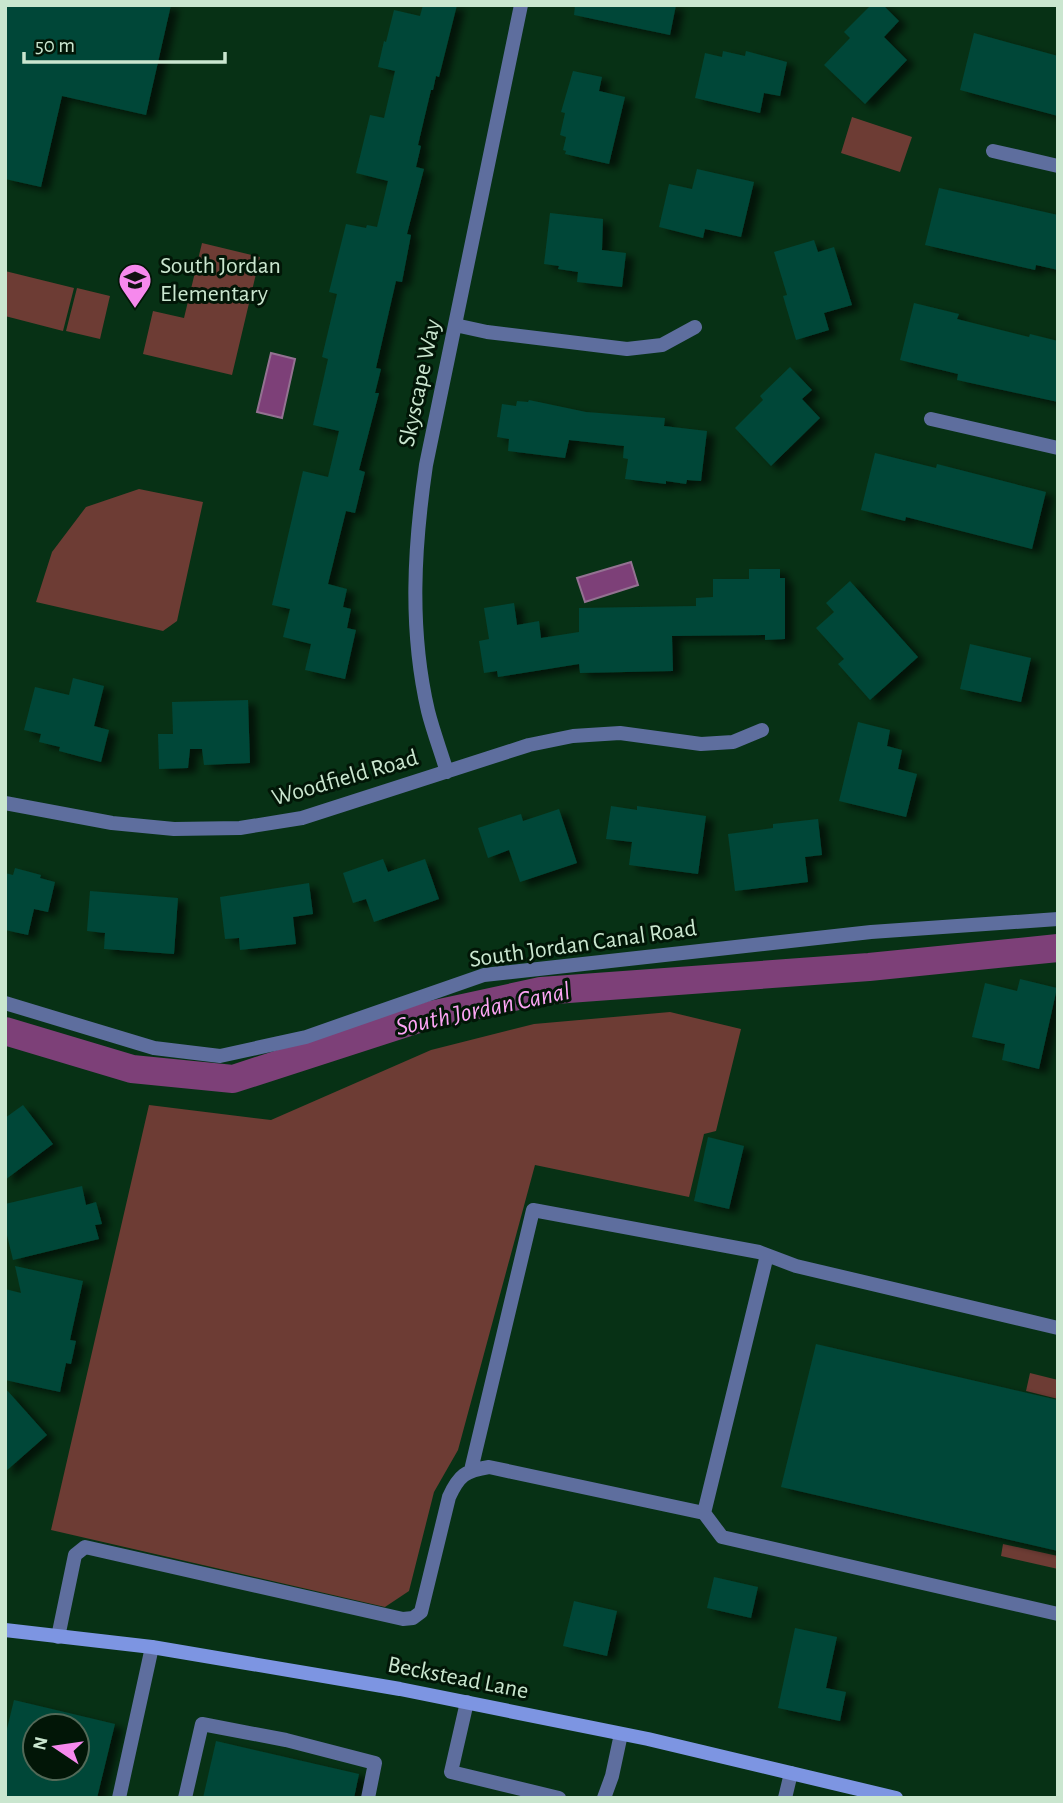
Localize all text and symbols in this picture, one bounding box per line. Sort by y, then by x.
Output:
scale bar [24,21,226,65]
text: 50 m [35,35,75,56]
place label: South Jordan Elementary [160,254,281,306]
school or university icon: South Jordan Elementary [116,261,154,310]
street label: Skyscape Way [395,317,445,449]
street label: Woodfield Road [269,746,421,810]
street label: South Jordan Canal Road [468,916,698,972]
water label: South Jordan Canal [393,978,573,1040]
street label: Beckstead Lane [386,1653,530,1703]
north arrow [21,1712,91,1782]
text: N [30,1735,52,1752]

